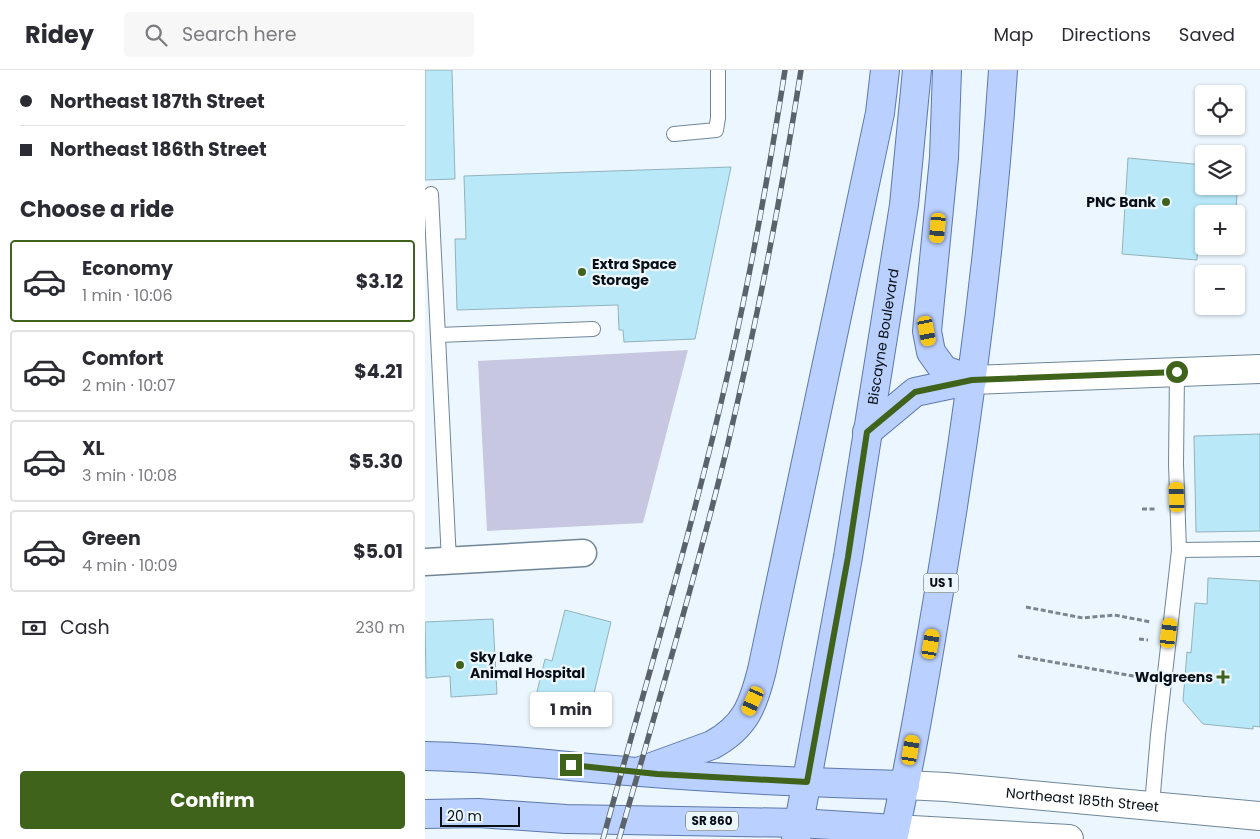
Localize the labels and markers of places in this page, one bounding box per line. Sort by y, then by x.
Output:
place label: PNC Bank [1086,192,1156,212]
marker: PNC Bank [1160,196,1172,208]
place label: Extra Space Storage [592,254,677,290]
marker: Extra Space Storage [576,266,588,278]
place label: Sky Lake Animal Hospital [470,647,585,683]
marker: Sky Lake Animal Hospital [454,659,466,671]
place label: Walgreens [1135,667,1213,687]
marker: Walgreens [1217,671,1229,683]

